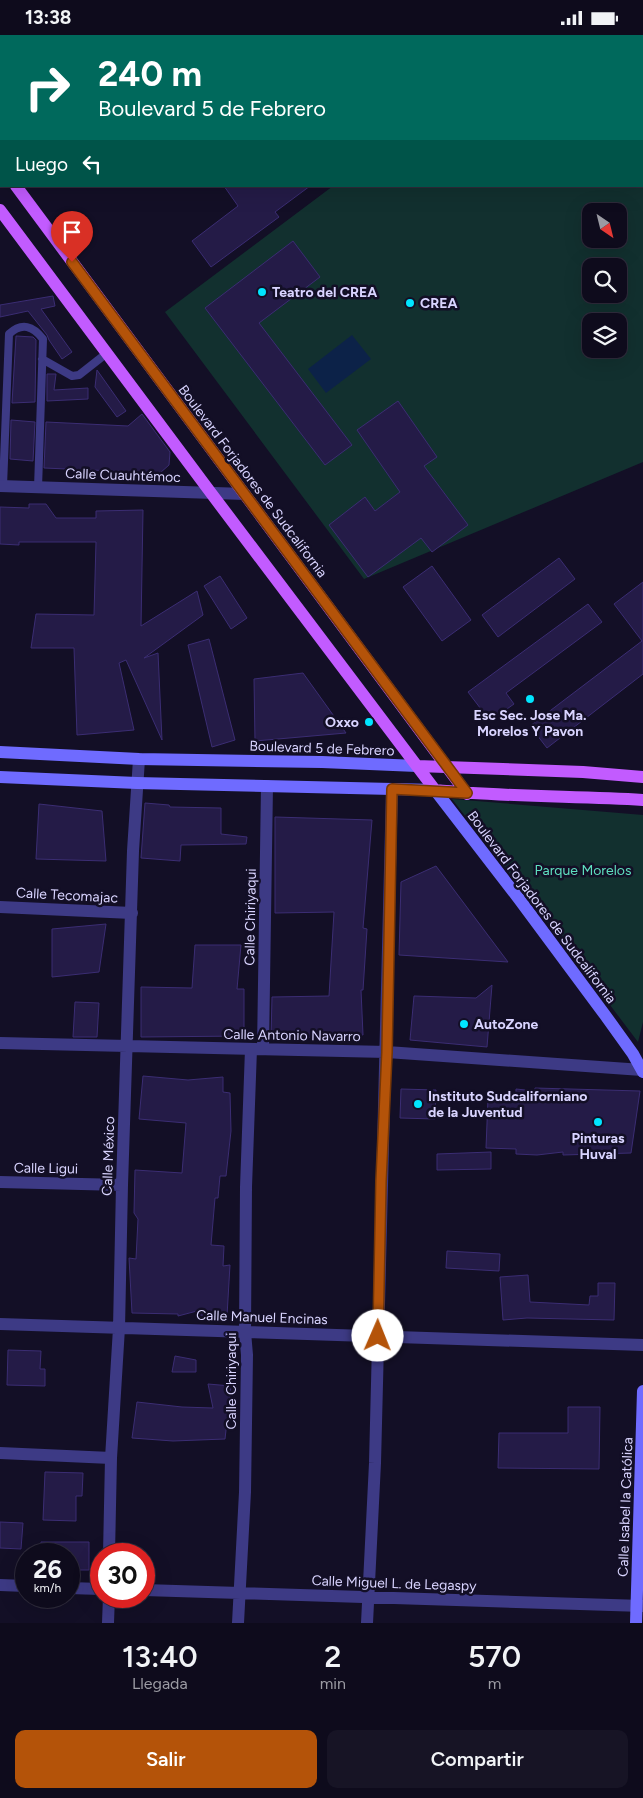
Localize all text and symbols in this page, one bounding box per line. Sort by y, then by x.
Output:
text: 13:38 [25,6,72,29]
text: 240 m [98,53,202,95]
icon: right [15,55,80,120]
text: Boulevard 5 de Febrero [98,95,326,122]
icon: left [78,150,106,178]
text: Luego [15,153,68,176]
north arrow [582,203,628,247]
map controls [582,203,627,358]
pin [51,211,93,262]
icon: arrive [58,218,86,246]
button: search [582,258,627,303]
place label: Teatro del CREA [272,284,377,301]
marker: Teatro del CREA [256,286,268,298]
place label: CREA [420,295,457,312]
marker: CREA [404,297,416,309]
button: layers [582,313,627,358]
street label: Boulevard Forjadores de Sudcalifornia [175,382,331,581]
street label: Calle Cuauhtémoc [65,465,182,486]
marker: Esc Sec. Jose Ma. Morelos Y Pavon [524,693,536,705]
place label: Esc Sec. Jose Ma. Morelos Y Pavon [474,707,586,740]
place label: Oxxo [325,714,359,731]
marker: Oxxo [363,716,375,728]
street label: Boulevard 5 de Febrero [249,737,395,760]
street label: Boulevard Forjadores de Sudcalifornia [464,808,620,1007]
park label: Parque Morelos [535,862,631,879]
street label: Calle Chiriyaqui [241,868,260,966]
street label: Calle Tecomajac [15,884,119,907]
place label: AutoZone [474,1016,539,1033]
marker: AutoZone [458,1018,470,1030]
street label: Calle Antonio Navarro [223,1026,361,1045]
place label: Instituto Sudcaliforniano de la Juventud [428,1088,587,1121]
marker: Instituto Sudcaliforniano de la Juventud [412,1098,424,1110]
street label: Calle México [99,1116,118,1196]
marker: Pinturas Huval [592,1116,604,1128]
place label: Pinturas Huval [572,1130,625,1163]
street label: Calle Ligui [14,1159,78,1178]
street label: Calle Manuel Encinas [196,1307,328,1328]
position arrow [351,1309,403,1361]
street label: Calle Chiriyaqui [223,1332,240,1430]
street label: Calle Isabel la Católica [615,1437,636,1577]
speed limit sign: 30 [90,1543,155,1608]
text: 26 [33,1554,62,1584]
street label: Calle Miguel L. de Legaspy [311,1572,477,1595]
text: km/h [34,1581,61,1595]
text: 13:40 [122,1638,198,1675]
text: 2 [324,1638,341,1675]
text: 570 [468,1638,521,1675]
text: Llegada [132,1674,188,1693]
text: min [320,1674,346,1693]
text: m [488,1674,501,1693]
button: Salir [15,1730,317,1788]
button: Compartir [327,1730,628,1788]

